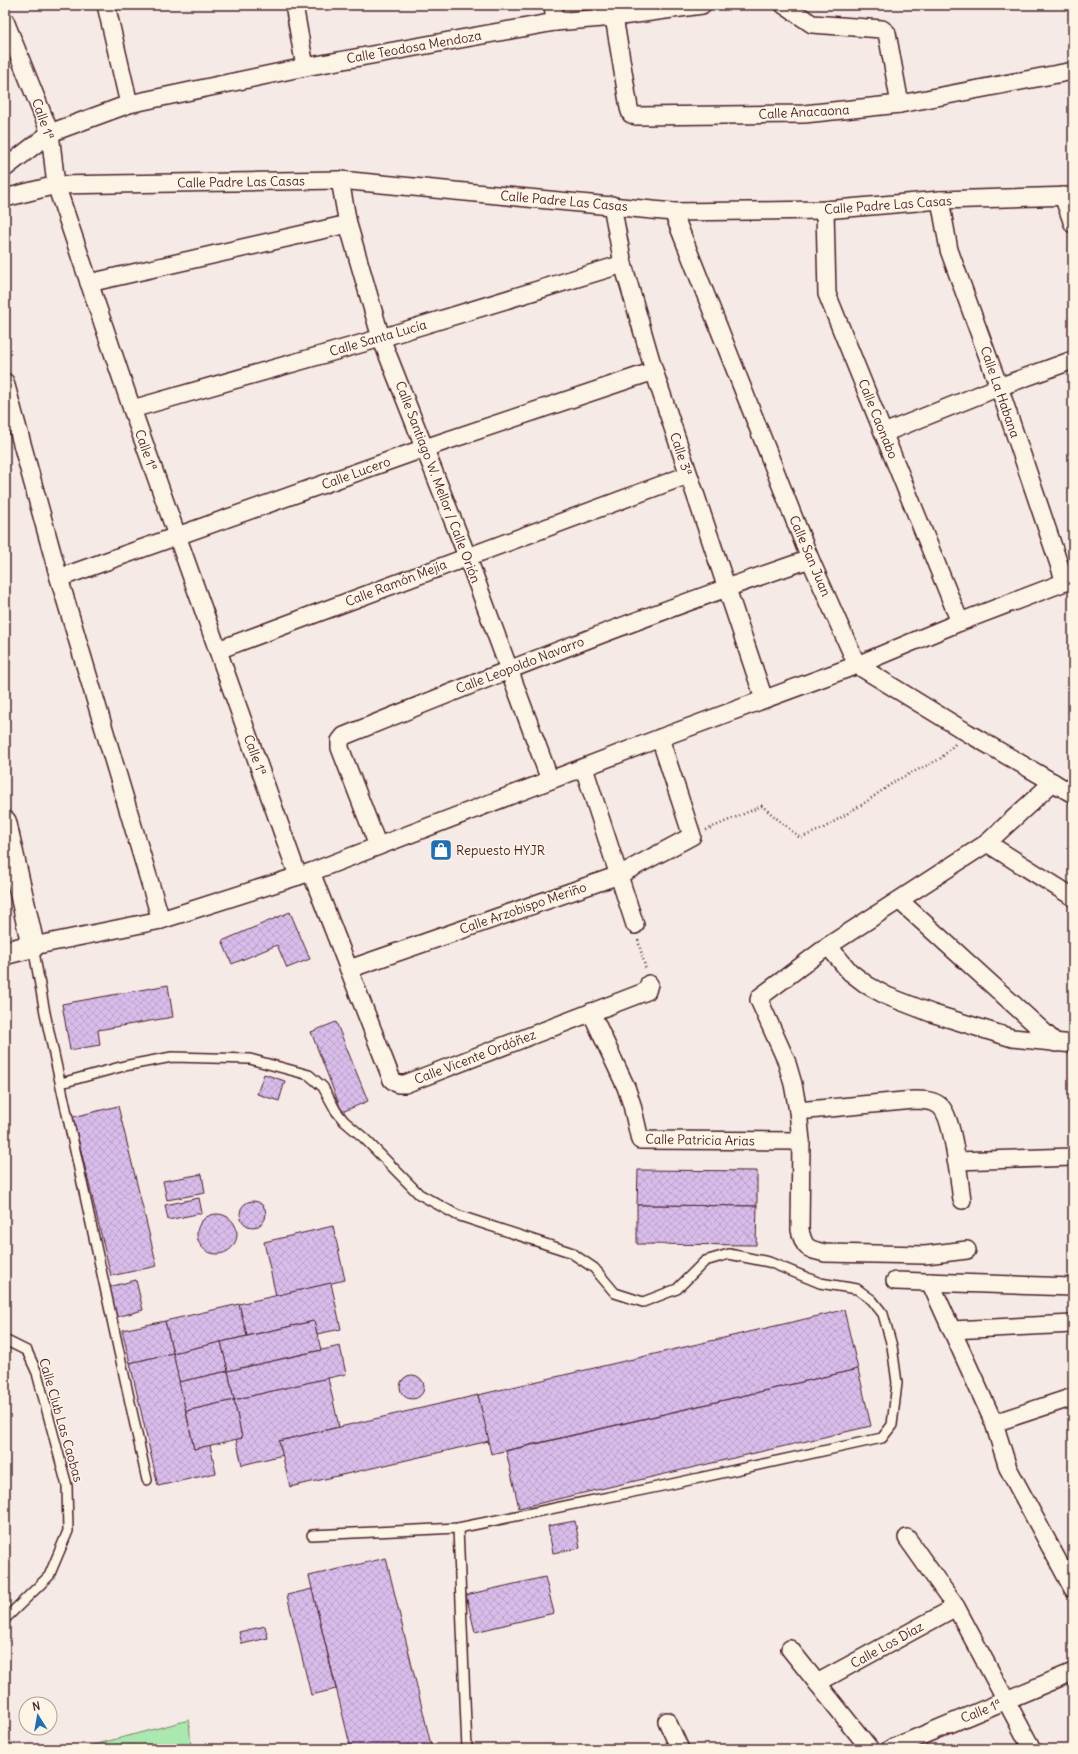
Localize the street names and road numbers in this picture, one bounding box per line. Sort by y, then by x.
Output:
street label: Calle Teodosa Mendoza [345,27,483,67]
street label: Calle 1ª [28,96,58,142]
street label: Calle Anacaona [758,101,850,123]
street label: Calle Padre Las Casas [177,172,305,192]
street label: Calle Padre Las Casas [500,187,629,215]
street label: Calle Padre Las Casas [824,192,952,218]
street label: Calle Santa Lucía [328,316,428,360]
street label: Calle La Habana [976,344,1024,440]
street label: Calle Caonabo [854,377,902,461]
street label: Calle Santiago W. Mellor / Calle Orión [392,379,485,586]
street label: Calle 1ª [131,427,161,473]
street label: Calle 3ª [666,430,696,478]
street label: Calle Lucero [319,453,393,493]
street label: Calle San Juan [785,513,835,599]
street label: Calle Ramón Mejía [343,556,449,610]
street label: Calle Leopoldo Navarro [453,633,587,697]
street label: Calle 1ª [240,732,270,778]
street label: Calle Arzobispo Meriño [457,878,589,938]
street label: Calle Vicente Ordóñez [412,1026,538,1088]
street label: Calle Patricia Arias [645,1131,755,1149]
street label: Calle Club Las Caobas [35,1356,87,1484]
street label: Calle Los Díaz [848,1618,926,1672]
street label: Calle 1ª [958,1695,1004,1727]

